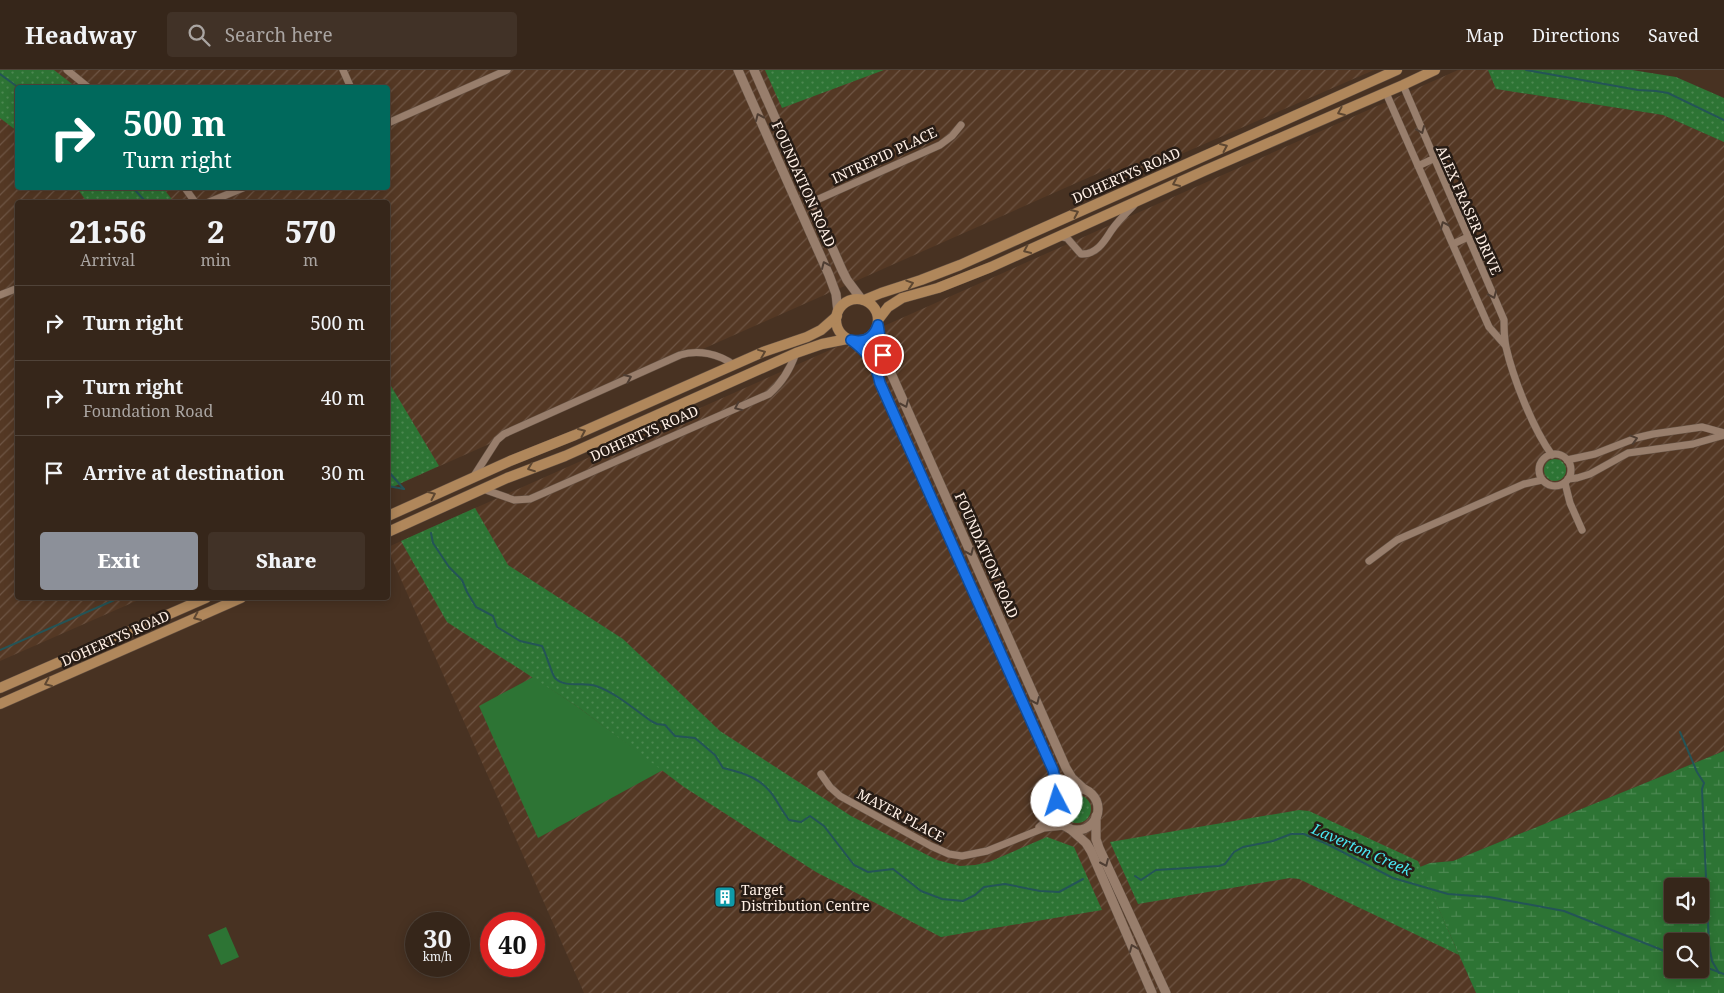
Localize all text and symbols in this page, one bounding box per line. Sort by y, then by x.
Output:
search box [167,12,517,57]
text: Headway [25,18,137,51]
icon: search [185,21,213,49]
text: Search here [225,22,333,48]
text: Map [1466,23,1504,47]
text: Directions [1532,23,1620,47]
text: Saved [1648,23,1699,47]
text: 500 m [123,99,226,146]
icon: right [40,105,105,170]
one-way arrow [1337,105,1346,116]
one-way arrow [754,113,765,122]
street label: FOUNDATION ROAD [768,118,840,250]
street label: INTREPID PLACE [828,122,940,188]
one-way arrow [1415,125,1426,134]
street label: ALEX FRASER DRIVE [1432,142,1506,278]
street label: DOHERTYS ROAD [1069,143,1183,207]
one-way arrow [1219,143,1228,154]
text: Turn right [123,144,232,174]
one-way arrow [1172,177,1181,188]
one-way arrow [1070,209,1079,220]
text: 21:56 [69,211,146,252]
text: 2 [207,211,224,252]
text: 570 [285,211,336,252]
one-way arrow [1440,221,1451,230]
one-way arrow [1023,244,1032,254]
text: Arrival [80,249,135,271]
text: min [200,249,231,271]
text: m [303,249,318,271]
one-way arrow [821,261,832,270]
one-way arrow [905,280,913,290]
one-way arrow [1487,290,1498,299]
icon: right [40,309,68,337]
text: Turn right [83,310,183,336]
text: 500 m [310,310,365,336]
pin [862,334,904,376]
icon: arrive [869,341,897,369]
one-way arrow [757,348,766,359]
text: Turn right [83,374,183,400]
one-way arrow [623,374,632,385]
icon: right [40,384,68,412]
text: 40 m [321,385,365,411]
one-way arrow [898,399,909,408]
text: Foundation Road [83,400,213,422]
street label: DOHERTYS ROAD [587,401,701,465]
one-way arrow [734,401,743,412]
one-way arrow [577,428,586,439]
one-way arrow [1629,434,1637,444]
icon: arrive [40,459,68,487]
text: Arrive at destination [83,460,285,486]
text: 30 m [321,460,365,486]
one-way arrow [528,463,536,473]
street label: FOUNDATION ROAD [951,489,1023,621]
one-way arrow [427,491,436,502]
button: Exit [40,532,198,590]
button: Share [208,532,365,590]
one-way arrow [964,547,975,556]
street label: DOHERTYS ROAD [58,606,172,670]
one-way arrow [193,611,202,622]
one-way arrow [44,677,53,687]
one-way arrow [1030,696,1041,705]
position arrow [1030,774,1082,826]
street label: MAYER PLACE [854,784,948,846]
water label: Laverton Creek [1308,818,1415,880]
one-way arrow [1099,858,1110,867]
map controls [1664,878,1709,978]
button: sound [1664,878,1709,923]
place label: Target Distribution Centre [741,880,870,915]
building icon: Target Distribution Centre [713,885,737,909]
speed limit sign: 40 [480,912,545,977]
text: 30 [423,921,452,955]
button: search [1664,933,1709,978]
one-way arrow [1128,944,1139,953]
text: km/h [423,948,452,965]

